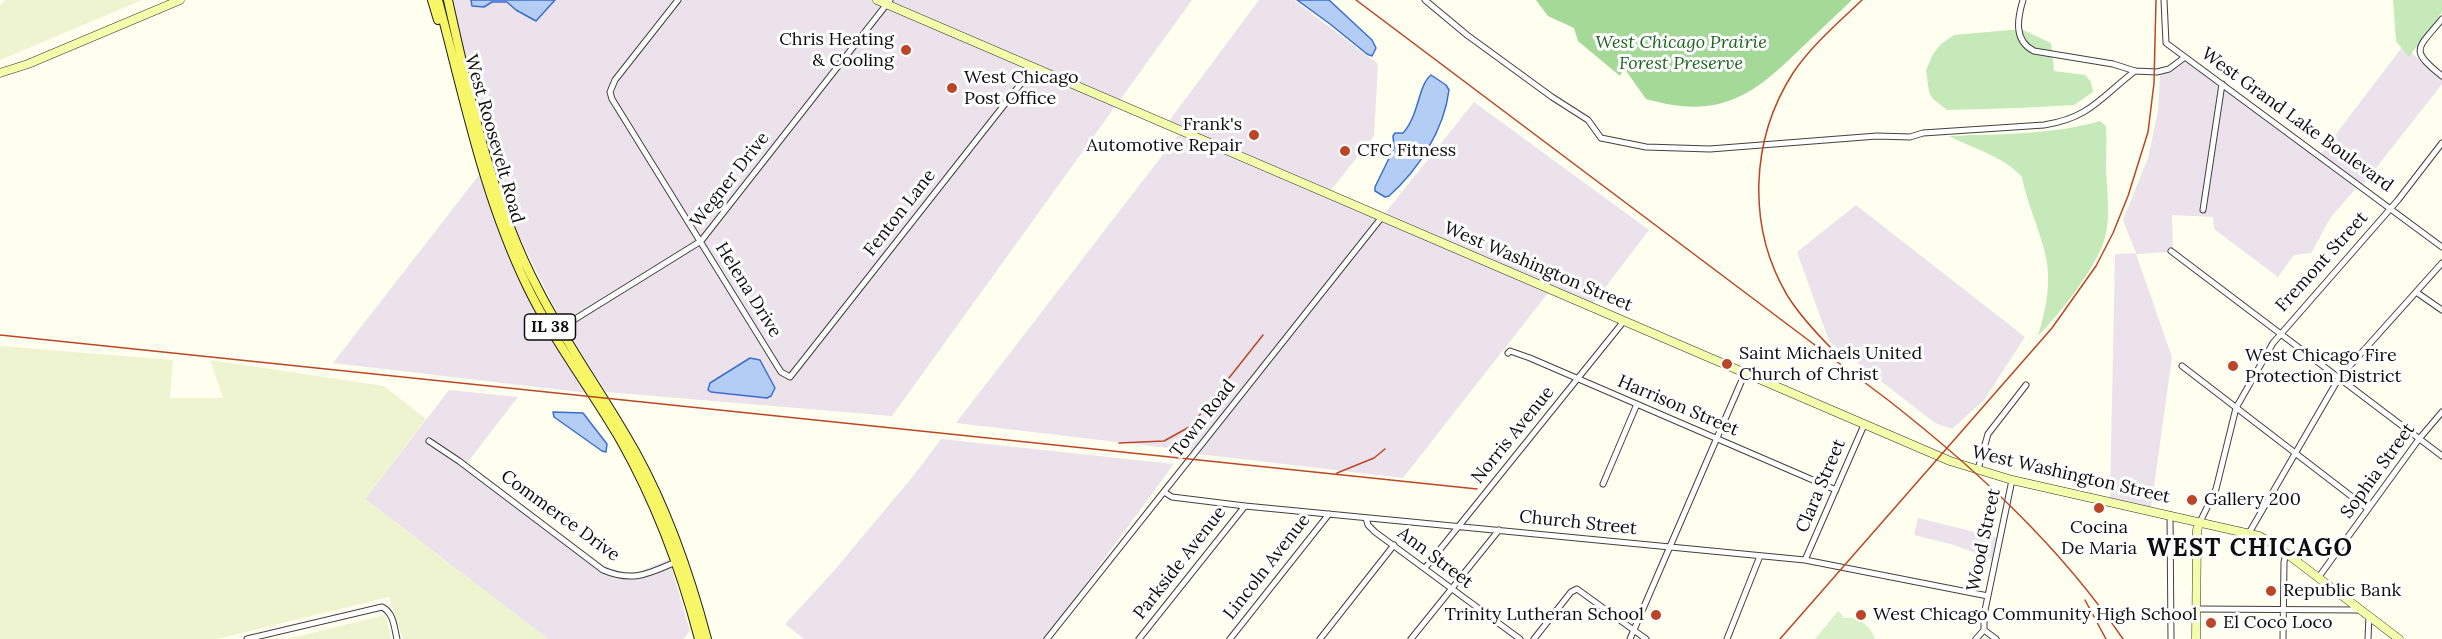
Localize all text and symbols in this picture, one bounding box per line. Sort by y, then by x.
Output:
place label: Chris Heating & Cooling [779,29,894,72]
park label: West Chicago Prairie Forest Preserve [1595,32,1767,74]
marker: Chris Heating & Cooling [899,43,913,57]
street label: West Grand Lake Boulevard [2197,43,2397,197]
street label: West Roosevelt Road [460,52,528,226]
place label: West Chicago Post Office [964,67,1079,110]
marker: West Chicago Post Office [945,81,959,95]
place label: Frank's Automotive Repair [1087,114,1242,156]
street label: Wegner Drive [686,128,774,232]
marker: Frank's Automotive Repair [1247,128,1261,142]
place label: CFC Fitness [1357,140,1456,162]
marker: CFC Fitness [1338,144,1352,158]
street label: Fenton Lane [859,165,941,261]
street label: Fremont Street [2271,208,2373,316]
street label: West Washington Street [1440,217,1636,317]
street label: Helena Drive [710,238,786,342]
road number: IL 38 [524,314,576,340]
place label: Saint Michaels United Church of Christ [1739,343,1922,386]
place label: West Chicago Fire Protection District [2245,345,2402,388]
marker: Saint Michaels United Church of Christ [1720,357,1734,371]
marker: West Chicago Fire Protection District [2226,359,2240,373]
street label: Harrison Street [1614,371,1742,441]
street label: Town Road [1166,376,1240,462]
street label: Norris Avenue [1467,382,1559,488]
street label: Sophia Street [2336,419,2420,523]
street label: Clara Street [1792,436,1850,536]
street label: West Washington Street [1970,442,2172,508]
street label: Commerce Drive [496,466,624,566]
street label: Wood Street [1963,487,2005,593]
place label: Gallery 200 [2204,489,2301,511]
marker: Gallery 200 [2185,493,2199,507]
marker: Cocina De Maria [2092,501,2106,515]
street label: Parkside Avenue [1129,502,1231,624]
street label: Church Street [1518,506,1638,540]
street label: Lincoln Avenue [1219,510,1315,624]
place label: Cocina De Maria [2061,517,2137,560]
street label: Ann Street [1393,523,1477,593]
district label: WEST CHICAGO [2147,535,2353,563]
place label: Republic Bank [2283,580,2401,602]
marker: Republic Bank [2264,584,2278,598]
place label: Trinity Lutheran School [1445,604,1644,626]
place label: West Chicago Community High School [1873,604,2197,626]
marker: Trinity Lutheran School [1649,608,1663,622]
marker: West Chicago Community High School [1854,608,1868,622]
place label: El Coco Loco [2223,612,2333,634]
marker: El Coco Loco [2204,616,2218,630]

